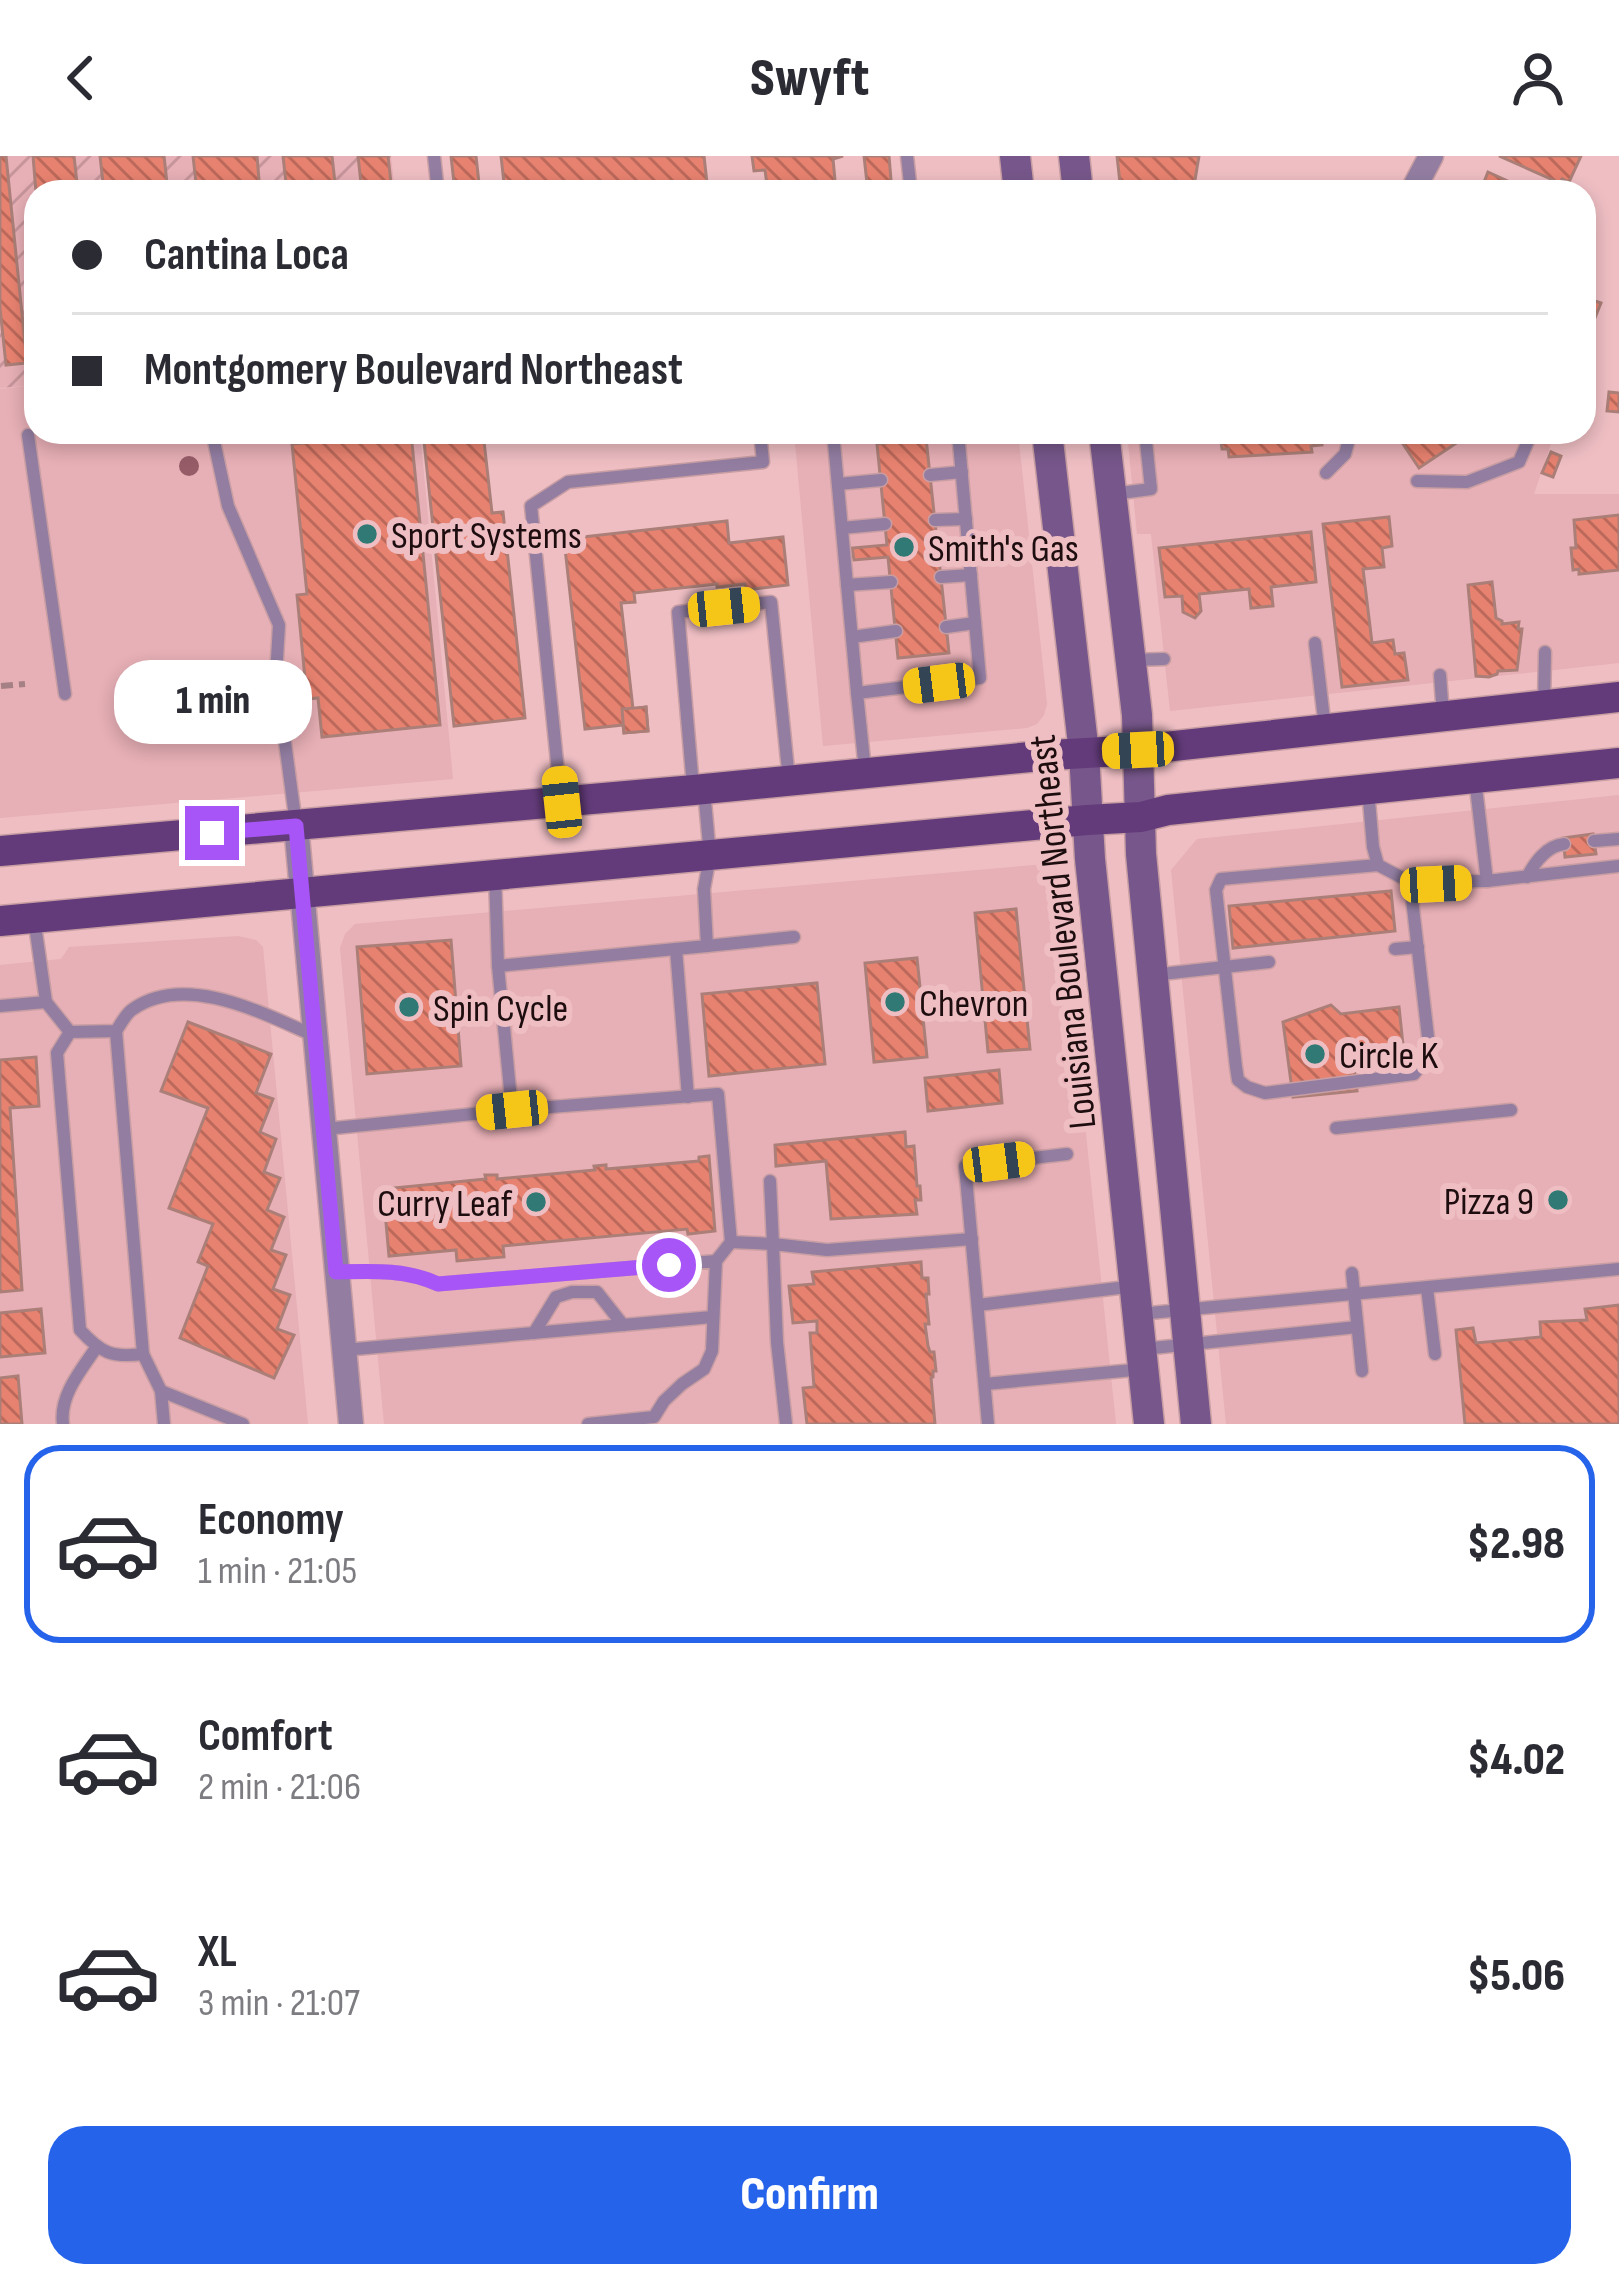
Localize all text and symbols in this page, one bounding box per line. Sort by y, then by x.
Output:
icon: back [48,45,114,111]
icon: person [1505,45,1571,111]
text: Swyft [750,46,869,111]
text: Cantina Loca [144,228,349,283]
text: Montgomery Boulevard Northeast [144,343,683,398]
place label: Sport Systems [391,513,582,560]
marker: Sport Systems [354,521,380,547]
place label: Smith's Gas [928,526,1079,573]
marker: Smith's Gas [891,534,917,560]
car [686,585,762,629]
callout: 1 min [113,659,311,743]
car [901,661,977,705]
text: 1 min [176,678,250,725]
car [1101,730,1175,770]
street label: Louisiana Boulevard Northeast [1019,732,1108,1131]
car [540,764,584,840]
route end [185,806,239,860]
car [1399,864,1473,904]
place label: Chevron [919,981,1029,1028]
place label: Spin Cycle [433,986,568,1033]
marker: Chevron [882,989,908,1015]
marker: Spin Cycle [396,994,422,1020]
place label: Circle K [1339,1033,1438,1080]
marker: Circle K [1302,1041,1328,1067]
car [474,1088,550,1132]
car [961,1140,1037,1184]
place label: Pizza 9 [1444,1179,1534,1226]
place label: Curry Leaf [377,1181,513,1228]
marker: Pizza 9 [1545,1187,1571,1213]
marker: Curry Leaf [523,1189,549,1215]
route start [642,1238,696,1292]
icon: car [54,1490,162,1598]
text: Economy [198,1493,344,1548]
text: $2.98 [1467,1517,1565,1572]
text: 1 min · 21:05 [198,1548,357,1595]
icon: car [54,1706,162,1814]
text: Comfort [198,1709,333,1764]
text: $4.02 [1467,1733,1565,1788]
text: 2 min · 21:06 [198,1764,361,1811]
icon: car [54,1922,162,2030]
text: XL [198,1925,237,1980]
text: $5.06 [1467,1949,1565,2004]
text: 3 min · 21:07 [198,1980,360,2027]
button: Confirm [48,2126,1571,2264]

